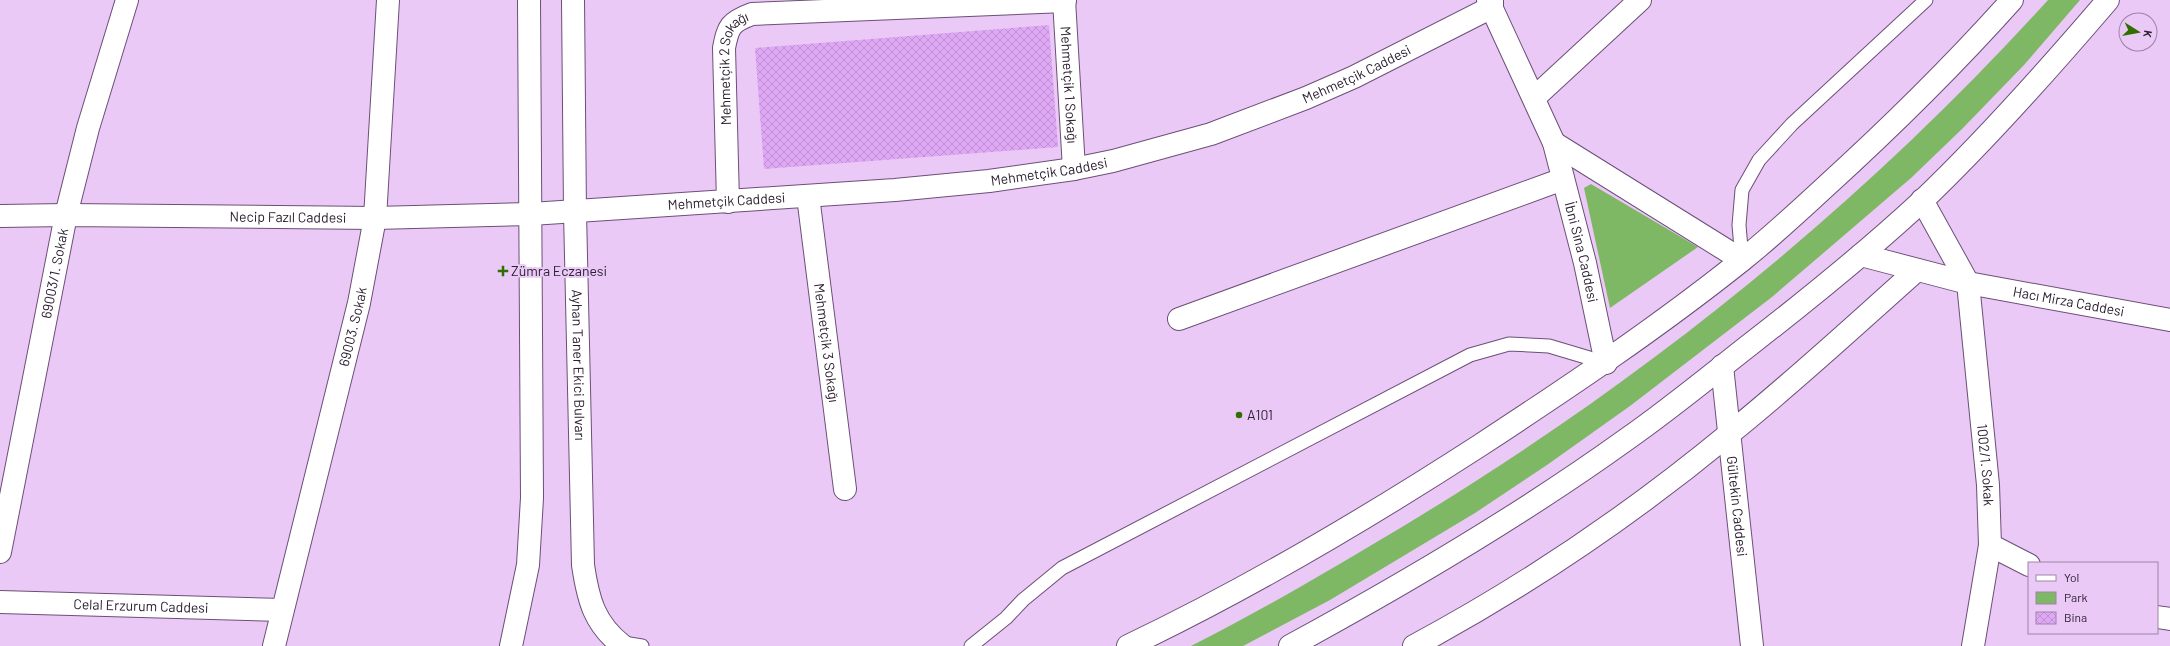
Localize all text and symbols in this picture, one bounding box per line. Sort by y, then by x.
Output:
street label: Mehmetçik 2 Sokağı [715,7,751,125]
north arrow [2118,12,2158,52]
street label: Mehmetçik 1 Sokağı [1058,26,1081,144]
text: K [2141,29,2155,39]
street label: Mehmetçik Caddesi [1299,41,1413,107]
street label: Mehmetçik Caddesi [989,153,1109,189]
street label: Mehmetçik Caddesi [667,188,786,213]
street label: İbni Sina Caddesi [1562,200,1602,304]
street label: Necip Fazıl Caddesi [230,208,346,226]
street label: 69003/1. Sokak [37,227,71,320]
place label: Zümra Eczanesi [511,262,607,279]
marker: Zümra Eczanesi [498,266,508,276]
street label: Mehmetçik 3 Sokağı [811,282,843,403]
street label: Hacı Mirza Caddesi [2012,282,2126,319]
street label: 69003. Sokak [335,285,370,368]
street label: Ayhan Taner Ekici Bulvarı [569,289,589,441]
place label: A101 [1247,406,1273,423]
marker: A101 [1234,410,1244,420]
street label: 1002/1. Sokak [1974,423,1998,506]
street label: Gültekin Caddesi [1724,455,1751,557]
legend [2028,562,2158,634]
text: Yol [2064,570,2079,584]
text: Park [2064,590,2088,604]
street label: Celal Erzurum Caddesi [73,595,209,616]
text: Bina [2064,610,2087,624]

